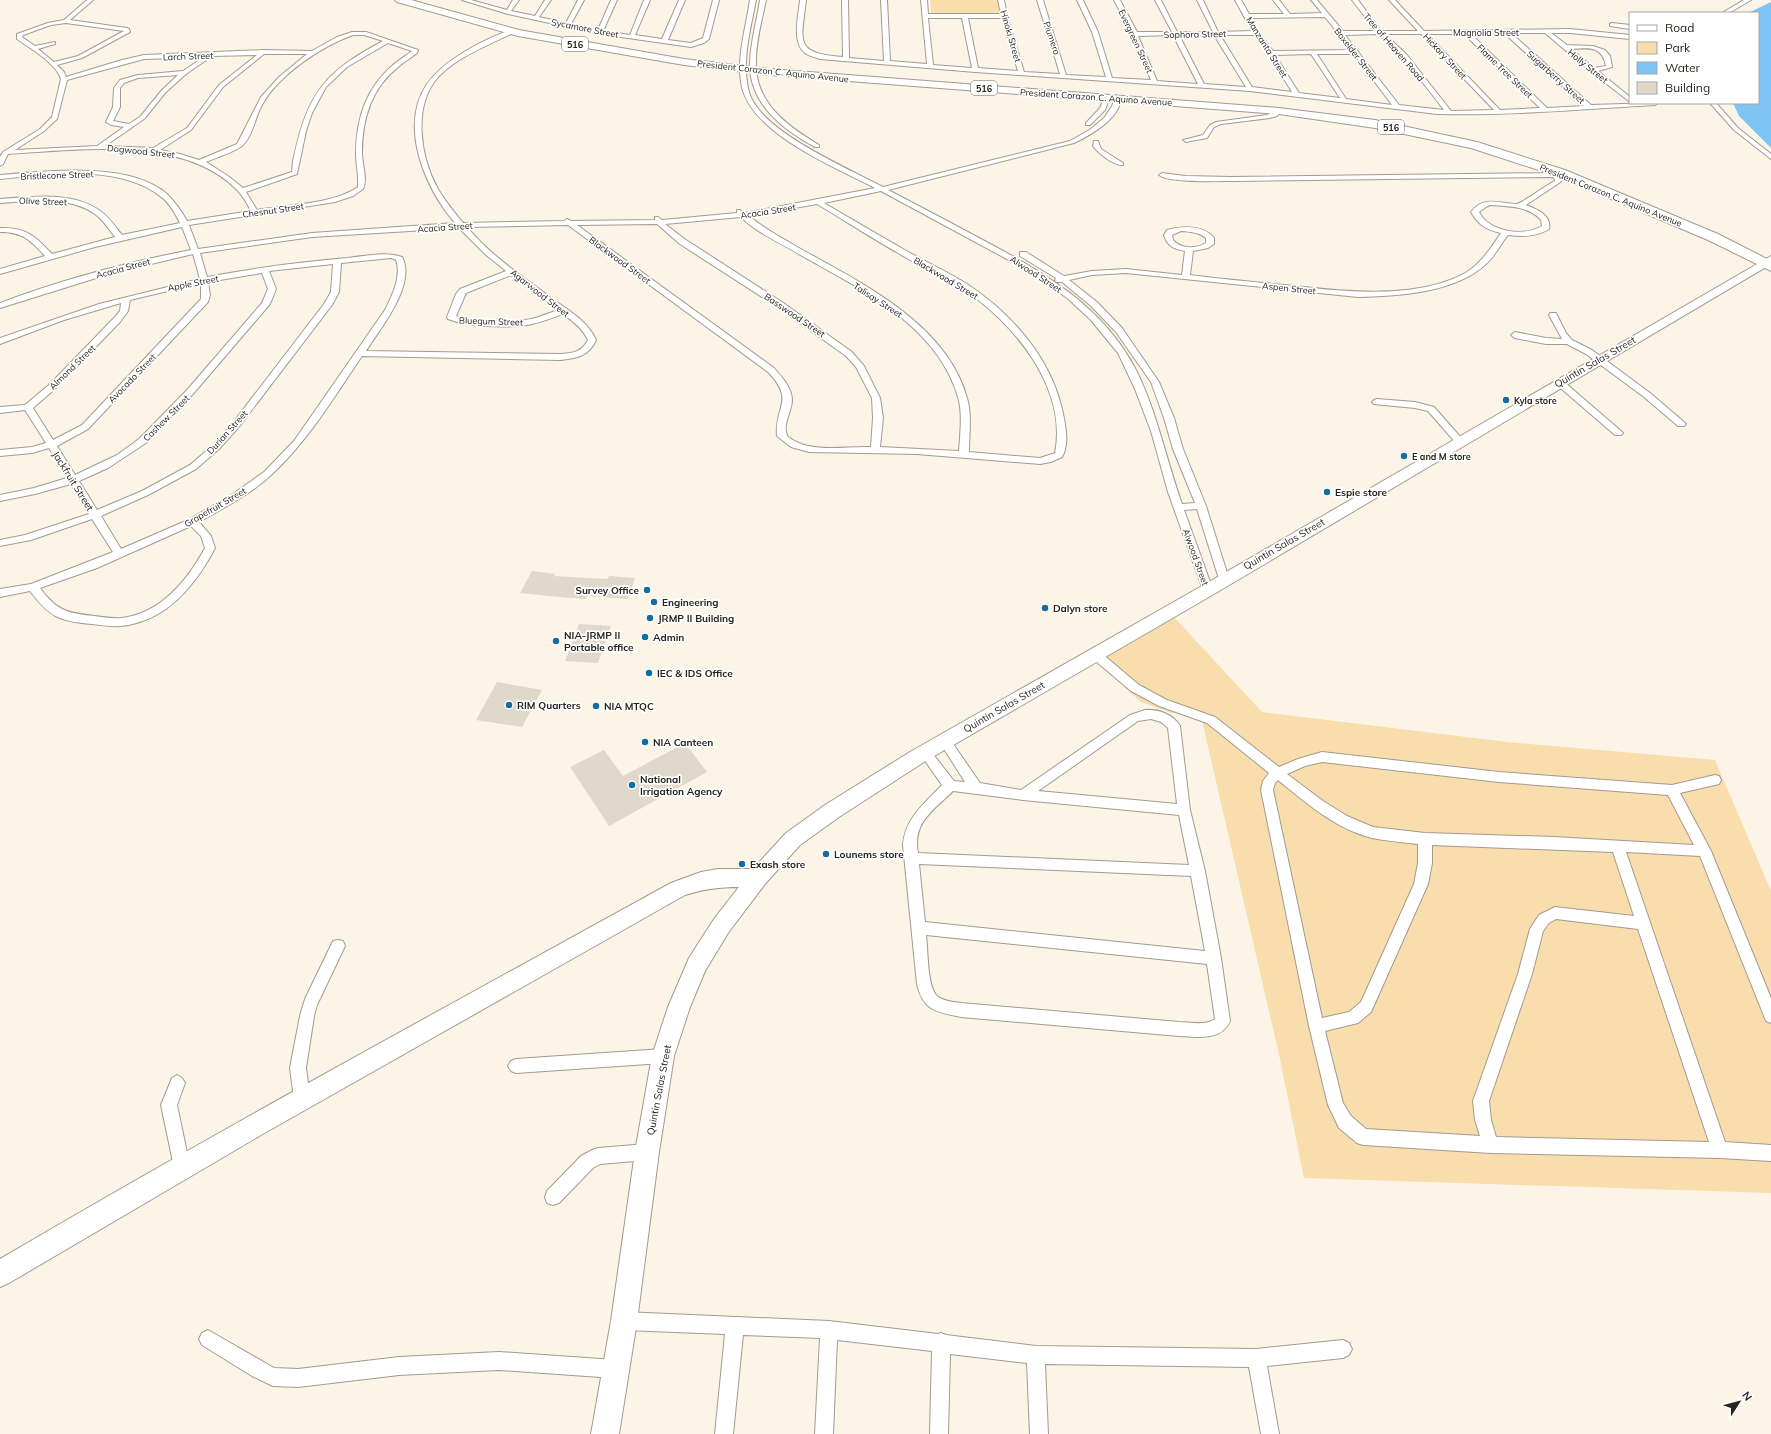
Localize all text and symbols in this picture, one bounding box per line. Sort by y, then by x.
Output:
street label: Evergreen Street [1116,7,1156,75]
street label: Hinoki Street [998,9,1024,63]
street label: Tree of Heaven Road [1361,11,1427,83]
legend [1629,12,1759,104]
street label: Manzanta Street [1244,15,1290,79]
street label: Sycamore Street [550,16,620,41]
street label: Plumero [1041,20,1063,56]
text: Road [1665,20,1694,35]
street label: Boxelder Street [1332,26,1380,82]
street label: Magnolia Street [1453,27,1519,38]
street label: Sophora Street [1164,28,1226,40]
street label: Hickory Street [1420,31,1469,82]
road number: 516 [562,37,588,51]
text: Park [1665,40,1691,55]
street label: Flame Tree Street [1475,42,1535,100]
street label: Holly Street [1565,47,1610,86]
street label: Sugarberry Street [1524,48,1587,107]
street label: Larch Street [163,50,213,62]
street label: President Corazon C. Aquino Avenue [697,58,850,84]
text: Water [1665,60,1701,75]
text: Building [1665,80,1710,95]
road number: 516 [971,81,997,95]
street label: President Corazon C. Aquino Avenue [1020,86,1173,108]
road number: 516 [1378,120,1404,134]
street label: Dogwood Street [107,142,175,160]
street label: President Corazon C. Aquino Avenue [1538,161,1684,229]
street label: Bristlecone Street [20,168,94,182]
street label: Olive Street [19,195,67,207]
street label: Chesnut Street [242,200,304,220]
street label: Acacia Street [740,201,796,221]
street label: Acacia Street [417,220,473,234]
street label: Blackwood Street [587,234,653,286]
street label: Alwood Street [1008,253,1064,295]
street label: Blackwood Street [912,254,980,302]
street label: Acacia Street [95,255,151,281]
street label: Agarwood Street [508,267,572,319]
street label: Apple Street [167,273,219,293]
street label: Talisay Street [851,280,905,321]
street label: Aspen Street [1262,280,1316,296]
street label: Basswood Street [762,291,828,339]
street label: Bluegum Street [459,314,523,328]
street label: Quintin Salas Street [1552,333,1638,391]
street label: Almond Street [47,342,97,392]
street label: Avocado Street [106,351,158,405]
street label: Cashew Street [141,393,191,443]
marker: Kyla store [1501,395,1511,405]
place label: Kyla store [1514,395,1557,407]
street label: Durian Street [204,408,250,456]
street label: Jackfruit Street [49,449,97,514]
marker: E and M store [1399,451,1409,461]
place label: E and M store [1412,451,1471,462]
street label: Grapefruit Street [182,485,248,529]
place label: Espie store [1335,486,1387,499]
marker: Espie store [1322,487,1332,497]
street label: Quintin Salas Street [1241,515,1327,573]
street label: Alwood Street [1181,527,1211,587]
place label: Survey Office [575,584,640,597]
marker: Survey Office [642,585,652,595]
place label: Engineering [662,596,719,609]
marker: Engineering [649,597,659,607]
place label: Dalyn store [1053,602,1108,615]
marker: Dalyn store [1040,603,1050,613]
place label: JRMP II Building [658,612,734,625]
marker: JRMP II Building [645,613,655,623]
place label: NIA-JRMP II Portable office [564,629,634,654]
place label: Admin [653,631,684,644]
marker: Admin [640,632,650,642]
marker: NIA-JRMP II Portable office [551,636,561,646]
place label: IEC & IDS Office [657,667,733,680]
marker: IEC & IDS Office [644,668,654,678]
street label: Quintin Salas Street [961,678,1047,736]
place label: RIM Quarters [517,699,581,712]
marker: RIM Quarters [504,700,514,710]
place label: NIA MTQC [604,700,654,713]
marker: NIA MTQC [591,701,601,711]
place label: NIA Canteen [653,736,713,749]
marker: NIA Canteen [640,737,650,747]
place label: National Irrigation Agency [640,773,723,798]
marker: National Irrigation Agency [627,780,637,790]
place label: Lounems store [834,848,904,861]
marker: Lounems store [821,849,831,859]
place label: Exash store [750,858,806,871]
marker: Exash store [737,859,747,869]
street label: Quintin Salas Street [644,1043,674,1136]
north arrow [1719,1382,1759,1422]
text: N [1739,1389,1755,1404]

